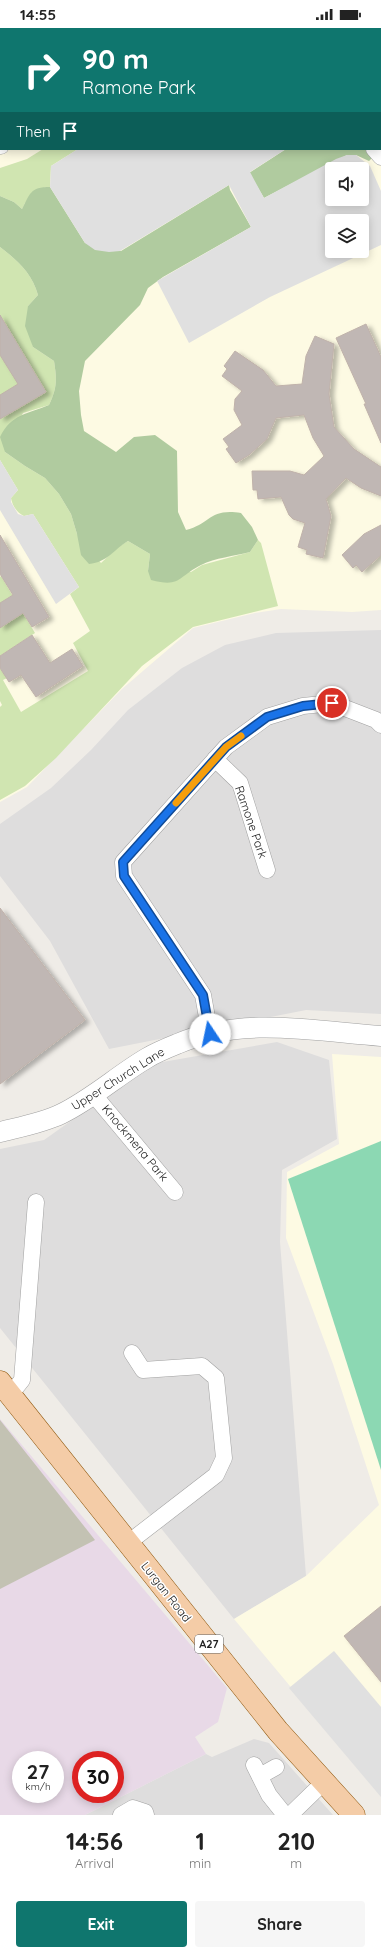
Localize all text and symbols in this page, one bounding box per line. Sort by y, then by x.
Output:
text: 14:55 [20,5,56,24]
text: 90 m [82,41,149,76]
icon: right [16,44,68,96]
text: Ramone Park [82,76,196,99]
icon: arrive [59,120,81,142]
text: Then [16,122,51,141]
map controls [325,162,369,258]
button: sound [325,162,369,206]
button: layers [325,214,369,258]
pin [315,686,349,720]
icon: arrive [321,692,343,714]
street label: Ramone Park [232,783,271,860]
position arrow [189,1013,231,1055]
street label: Upper Church Lane [68,1044,167,1113]
street label: Knockmena Park [99,1101,172,1184]
street label: Lurgan Road [138,1559,195,1625]
road number: A27 [195,1635,223,1653]
speed limit sign: 30 [72,1751,124,1803]
text: 27 [27,1759,49,1784]
text: km/h [25,1780,51,1793]
text: 14:56 [66,1826,123,1856]
text: 1 [196,1826,205,1856]
text: 210 [277,1826,315,1856]
text: Arrival [75,1855,114,1871]
text: min [189,1855,211,1871]
text: m [290,1855,302,1871]
button: Exit [16,1901,187,1947]
button: Share [195,1901,365,1947]

